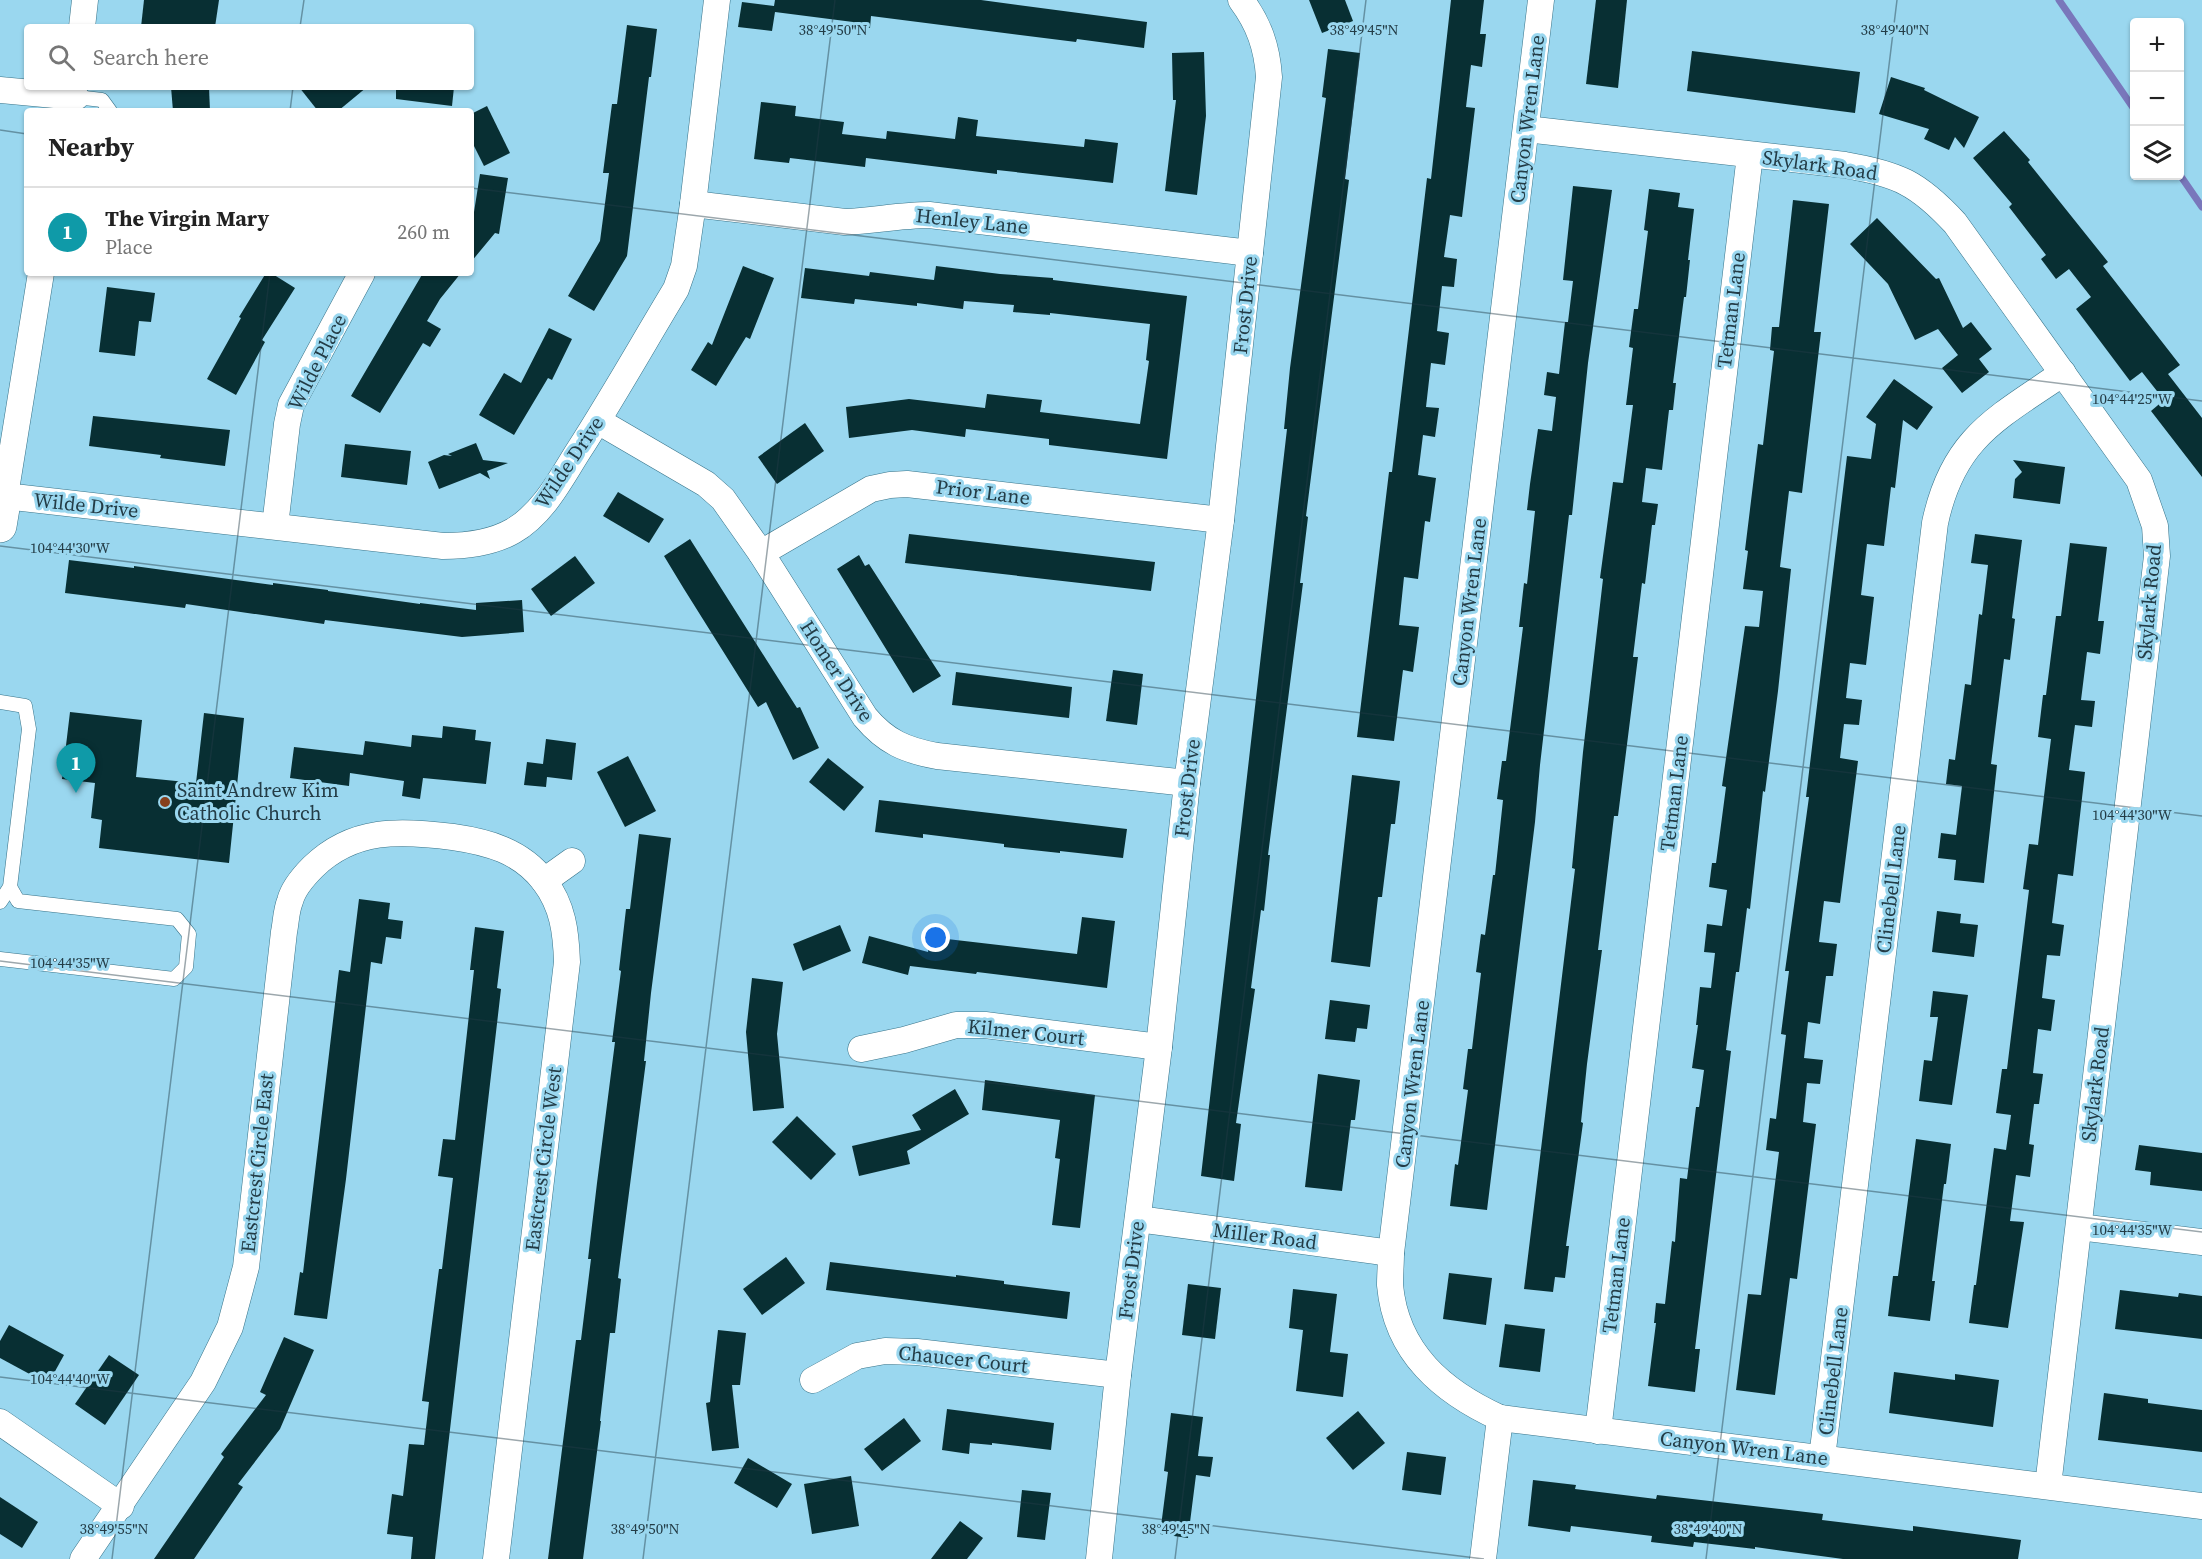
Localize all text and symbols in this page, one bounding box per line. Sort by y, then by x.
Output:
map controls [2130,18,2184,180]
button: + [2130,18,2184,72]
text: 38°49'50"N [798,19,868,40]
text: 38°49'45"N [1329,19,1399,40]
text: 38°49'40"N [1860,19,1930,40]
search box [24,24,474,90]
street label: Canyon Wren Lane [1503,33,1551,205]
icon: search [45,41,78,74]
text: Search here [93,42,209,72]
button: − [2130,72,2184,126]
button: layers [2130,126,2184,180]
text: Nearby [48,129,134,165]
street label: Skylark Road [1761,143,1880,187]
street label: Henley Lane [914,201,1030,241]
text: The Virgin Mary [105,203,269,233]
text: 1 [62,218,73,246]
text: 260 m [397,218,450,246]
text: Place [105,233,153,261]
street label: Tetman Lane [1710,250,1752,370]
street label: Frost Drive [1226,255,1264,355]
street label: Wilde Place [281,309,353,415]
text: 104°44'25"W [2092,388,2173,409]
street label: Wilde Drive [528,411,610,513]
street label: Prior Lane [934,472,1032,512]
street label: Wilde Drive [32,486,140,524]
street label: Canyon Wren Lane [1445,516,1493,688]
text: 104°44'30"W [30,537,111,558]
street label: Skylark Road [2130,542,2168,661]
street label: Homer Drive [794,615,880,727]
street label: Tetman Lane [1653,733,1695,853]
street label: Frost Drive [1167,737,1207,839]
pin: 1 [56,744,96,793]
place label: Saint Andrew Kim Catholic Church [177,776,339,827]
marker: Saint Andrew Kim Catholic Church [158,795,172,809]
text: 104°44'30"W [2092,804,2173,825]
street label: Clinebell Lane [1869,823,1913,955]
your location [921,923,950,952]
text: 104°44'35"W [30,952,111,973]
street label: Canyon Wren Lane [1388,998,1436,1170]
street label: Kilmer Court [966,1012,1086,1052]
street label: Skylark Road [2074,1024,2116,1143]
street label: Eastcrest Circle West [518,1065,568,1253]
street label: Eastcrest Circle East [234,1071,280,1254]
street label: Tetman Lane [1595,1215,1637,1335]
street label: Miller Road [1211,1216,1319,1256]
street label: Frost Drive [1111,1219,1151,1321]
text: 104°44'35"W [2092,1219,2173,1240]
street label: Clinebell Lane [1811,1305,1855,1437]
street label: Chaucer Court [897,1338,1029,1380]
text: 104°44'40"W [30,1368,111,1389]
street label: Canyon Wren Lane [1658,1424,1830,1472]
text: 38°49'55"N [79,1518,149,1539]
text: 38°49'50"N [610,1518,680,1539]
text: 38°49'45"N [1141,1518,1211,1539]
text: 38°49'40"N [1673,1518,1743,1539]

